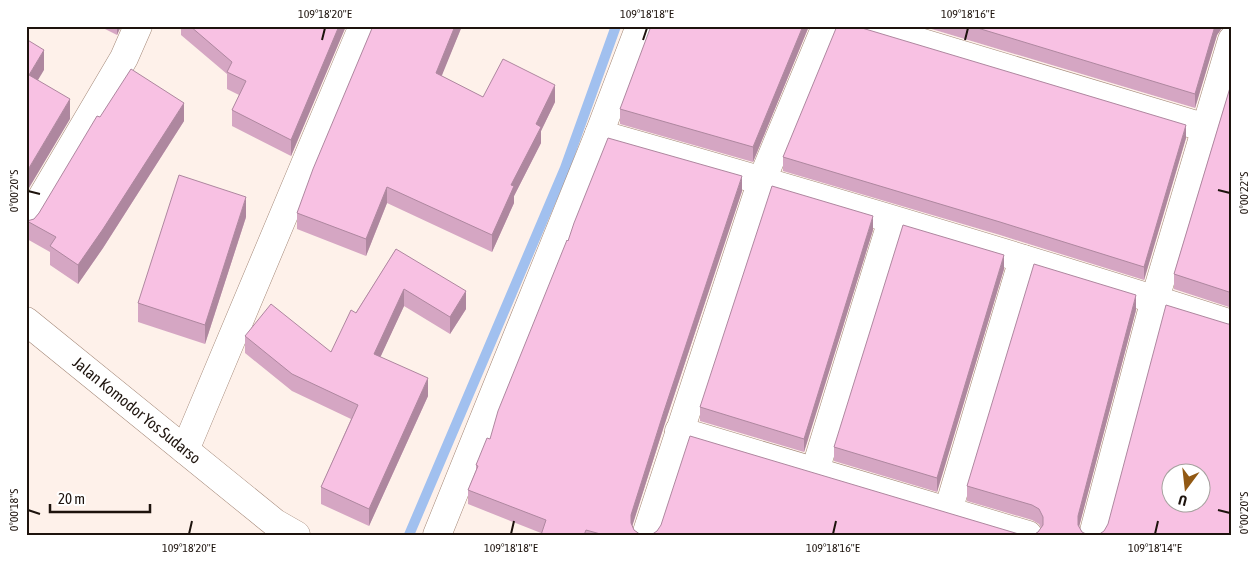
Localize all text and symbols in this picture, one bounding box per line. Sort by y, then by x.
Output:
text: 109°18'20"E [298,7,352,21]
text: 109°18'18"E [620,7,674,21]
text: 109°18'16"E [941,7,995,21]
text: 0°00'20"S [7,170,21,212]
text: 0°00'22"S [1237,172,1251,214]
street label: Jalan Komodor Yos Sudarso [69,353,205,467]
north arrow [1160,464,1210,514]
scale bar [50,481,150,513]
text: 0°00'18"S [7,489,21,531]
text: 20 m [58,490,85,507]
text: U [1177,492,1189,509]
text: 0°00'20"S [1237,492,1251,534]
text: 109°18'20"E [162,541,216,555]
text: 109°18'18"E [484,541,538,555]
text: 109°18'16"E [806,541,860,555]
text: 109°18'14"E [1128,541,1182,555]

